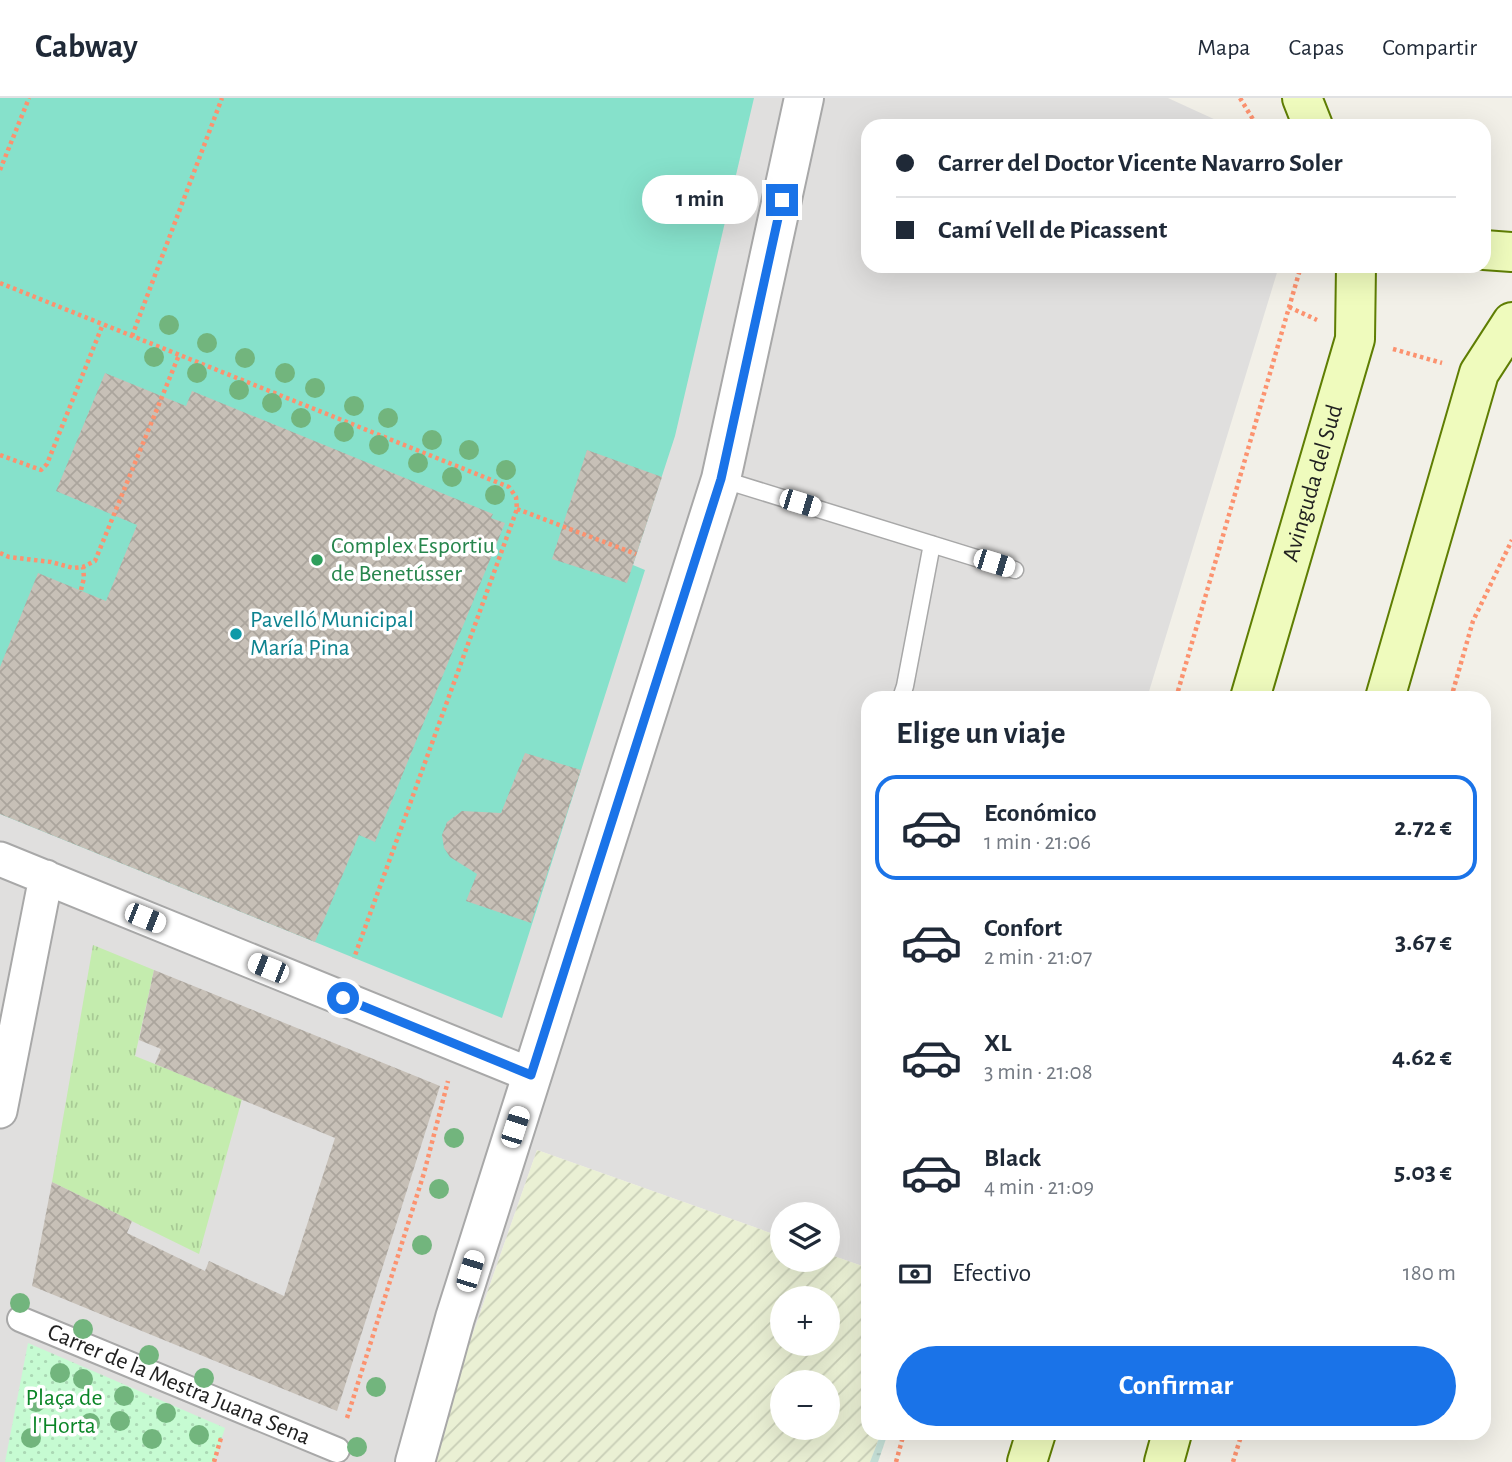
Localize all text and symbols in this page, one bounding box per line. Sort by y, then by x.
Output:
text: Cabway [35,31,138,64]
text: Mapa [1197,36,1250,60]
text: Capas [1288,36,1344,60]
text: Compartir [1382,36,1477,60]
text: Carrer del Doctor Vicente Navarro Soler [938,150,1343,176]
callout: 1 min [642,176,758,224]
route end [766,184,798,216]
text: 1 min [676,188,724,211]
text: Camí Vell de Picassent [938,217,1167,243]
street label: Avinguda del Sud [1279,402,1347,564]
car [777,487,824,519]
place label: Complex Esportiu de Benetússer [331,534,495,586]
car [971,547,1018,579]
marker: Complex Esportiu de Benetússer [309,552,325,568]
place label: Pavelló Municipal María Pina [250,608,414,660]
marker: Pavelló Municipal María Pina [228,626,244,642]
text: Elige un viaje [896,717,1066,749]
icon: car [900,796,963,859]
text: Económico [984,800,1097,826]
text: 2.72 € [1394,814,1452,840]
text: 1 min · 21:06 [984,831,1091,854]
car [122,900,169,936]
icon: car [900,911,963,974]
text: Confort [984,915,1062,941]
text: 3.67 € [1395,929,1452,955]
text: 2 min · 21:07 [984,946,1092,969]
car [245,950,292,986]
route start [327,982,359,1014]
icon: car [900,1026,963,1089]
text: XL [984,1030,1011,1056]
text: 4.62 € [1392,1044,1452,1070]
text: 3 min · 21:08 [984,1061,1093,1084]
car [499,1104,532,1150]
icon: car [900,1141,963,1204]
text: Black [984,1145,1041,1171]
text: 5.03 € [1394,1159,1452,1185]
text: 4 min · 21:09 [984,1176,1094,1199]
map controls [770,1202,840,1440]
button: layers [770,1202,840,1272]
car [454,1248,487,1294]
icon: cash [896,1255,934,1293]
text: Efectivo [952,1260,1031,1286]
text: 180 m [1403,1262,1456,1285]
button: + [770,1286,840,1356]
street label: Carrer de la Mestra Juana Sena [44,1320,314,1450]
button: Confirmar [896,1346,1456,1426]
button: − [770,1370,840,1440]
park label: Plaça de l'Horta [25,1386,103,1438]

